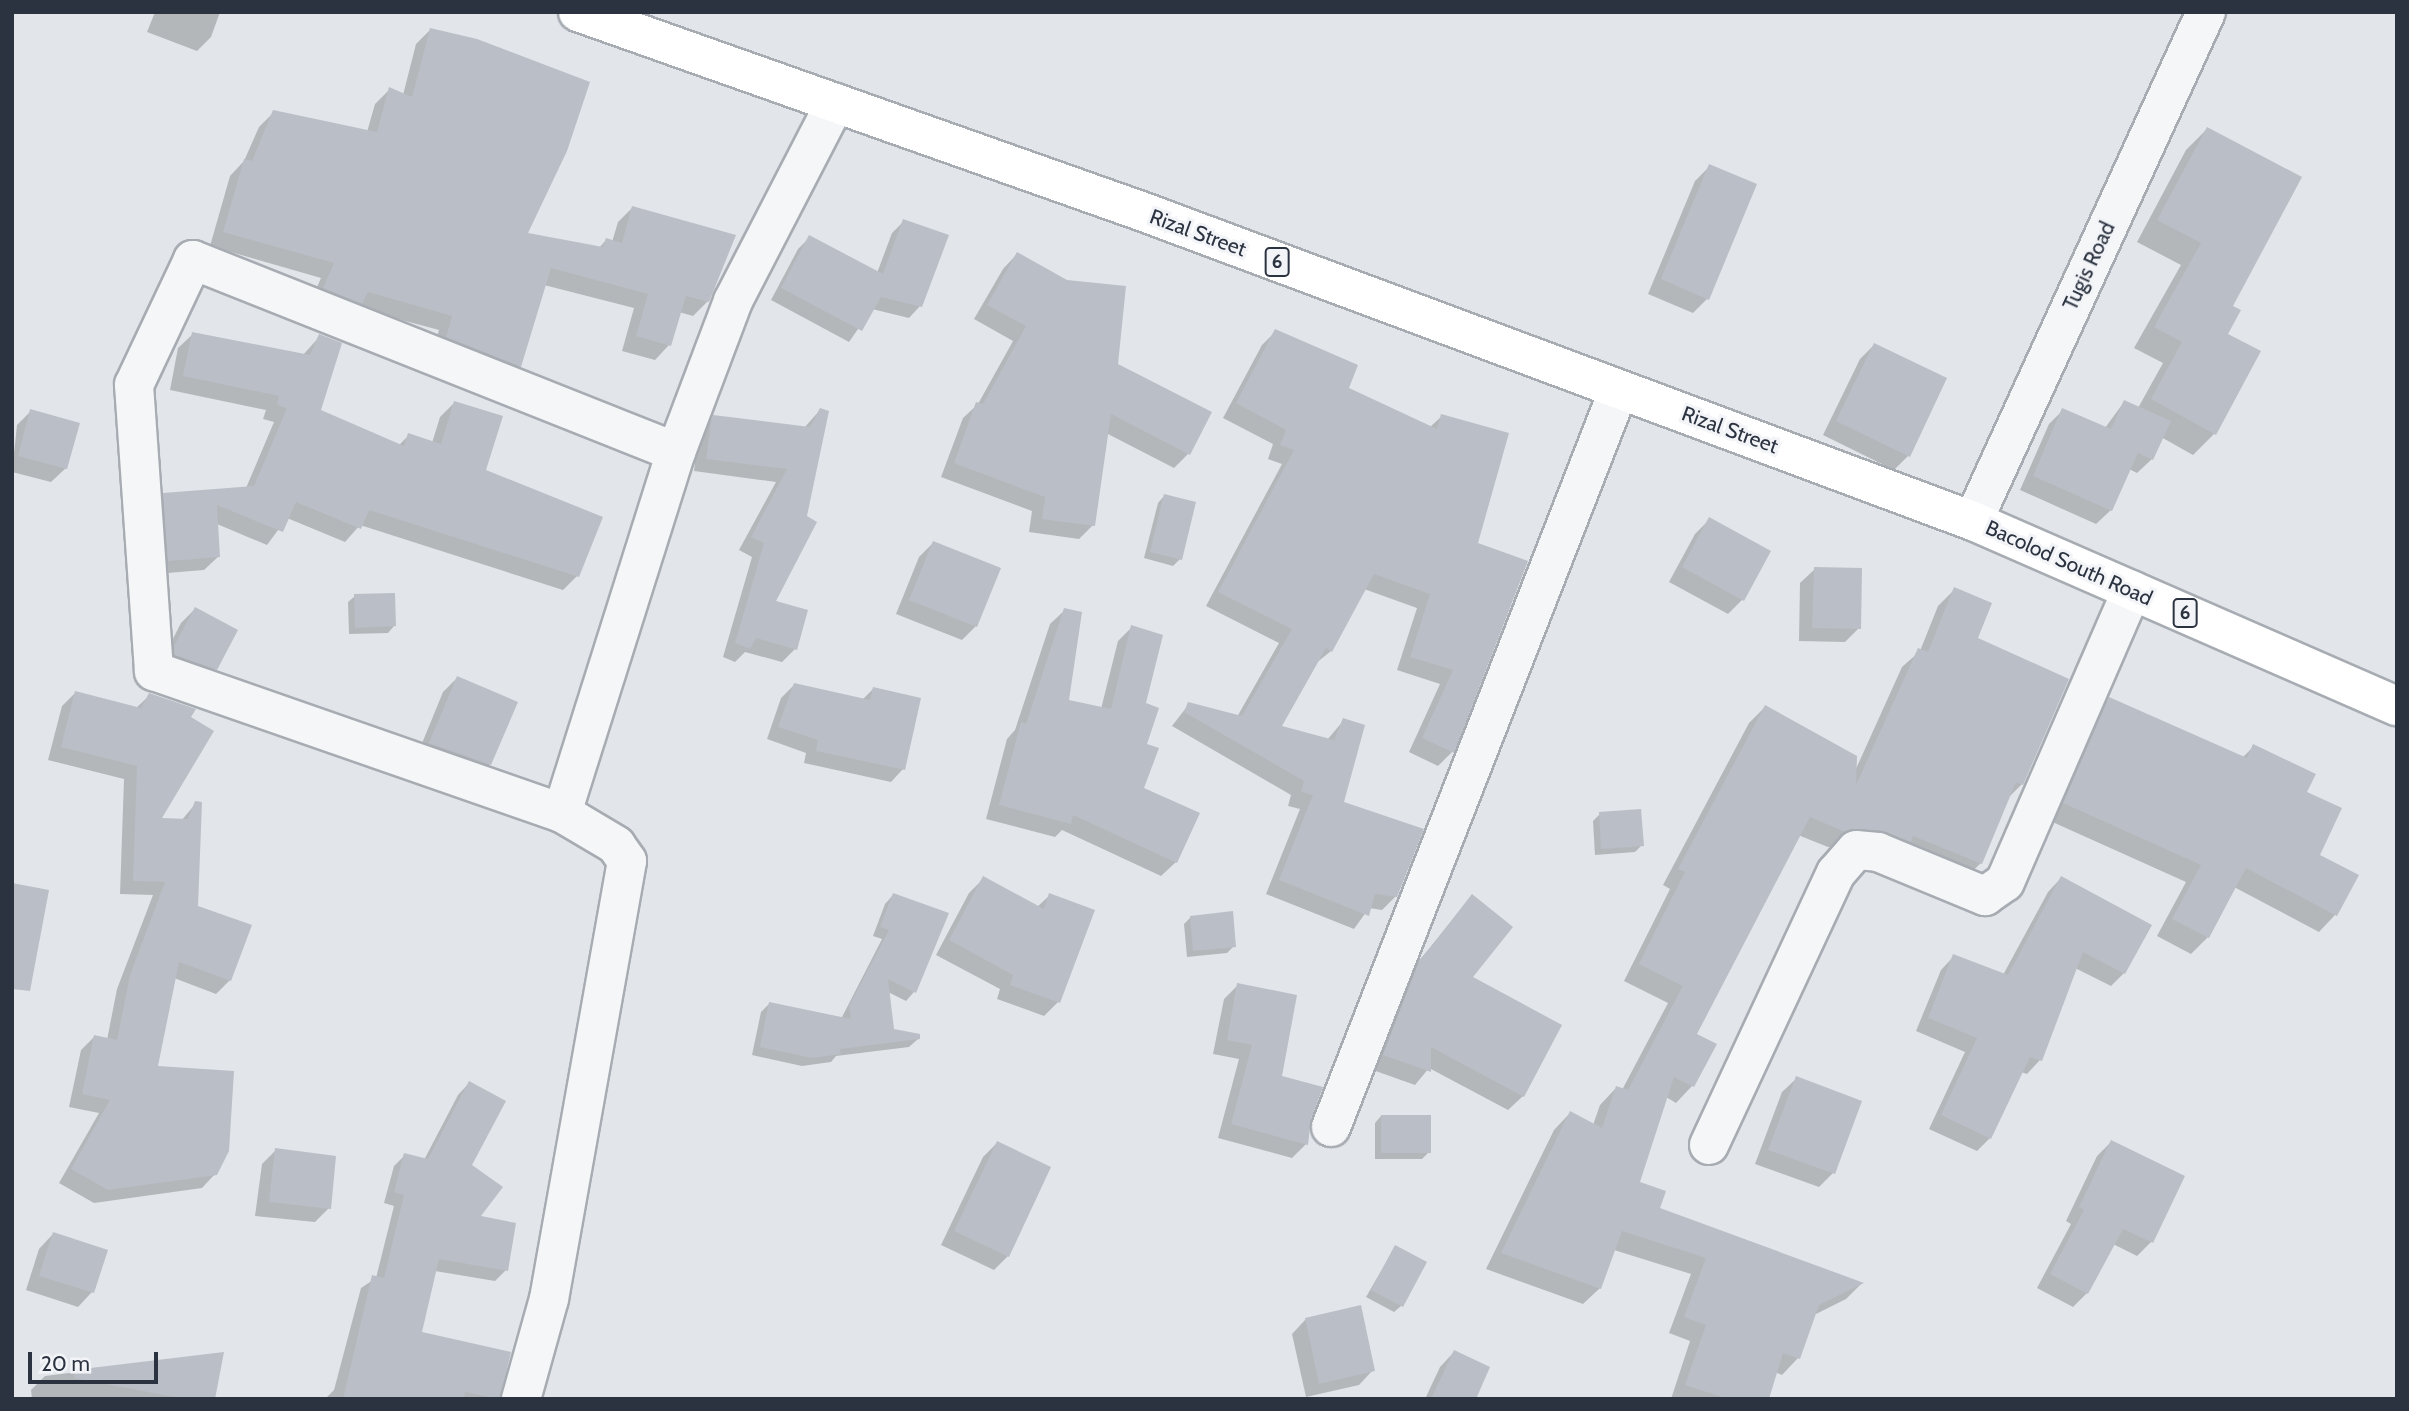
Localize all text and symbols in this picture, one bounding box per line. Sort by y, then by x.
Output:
street label: Rizal Street [1146,204,1250,262]
street label: Tugis Road [2058,218,2120,314]
road number: 6 [1263,246,1291,278]
street label: Rizal Street [1678,401,1782,459]
street label: Bacolod South Road [1982,515,2156,611]
road number: 6 [2171,598,2199,628]
scale bar [32,1338,161,1382]
text: 20 m [41,1351,90,1376]

